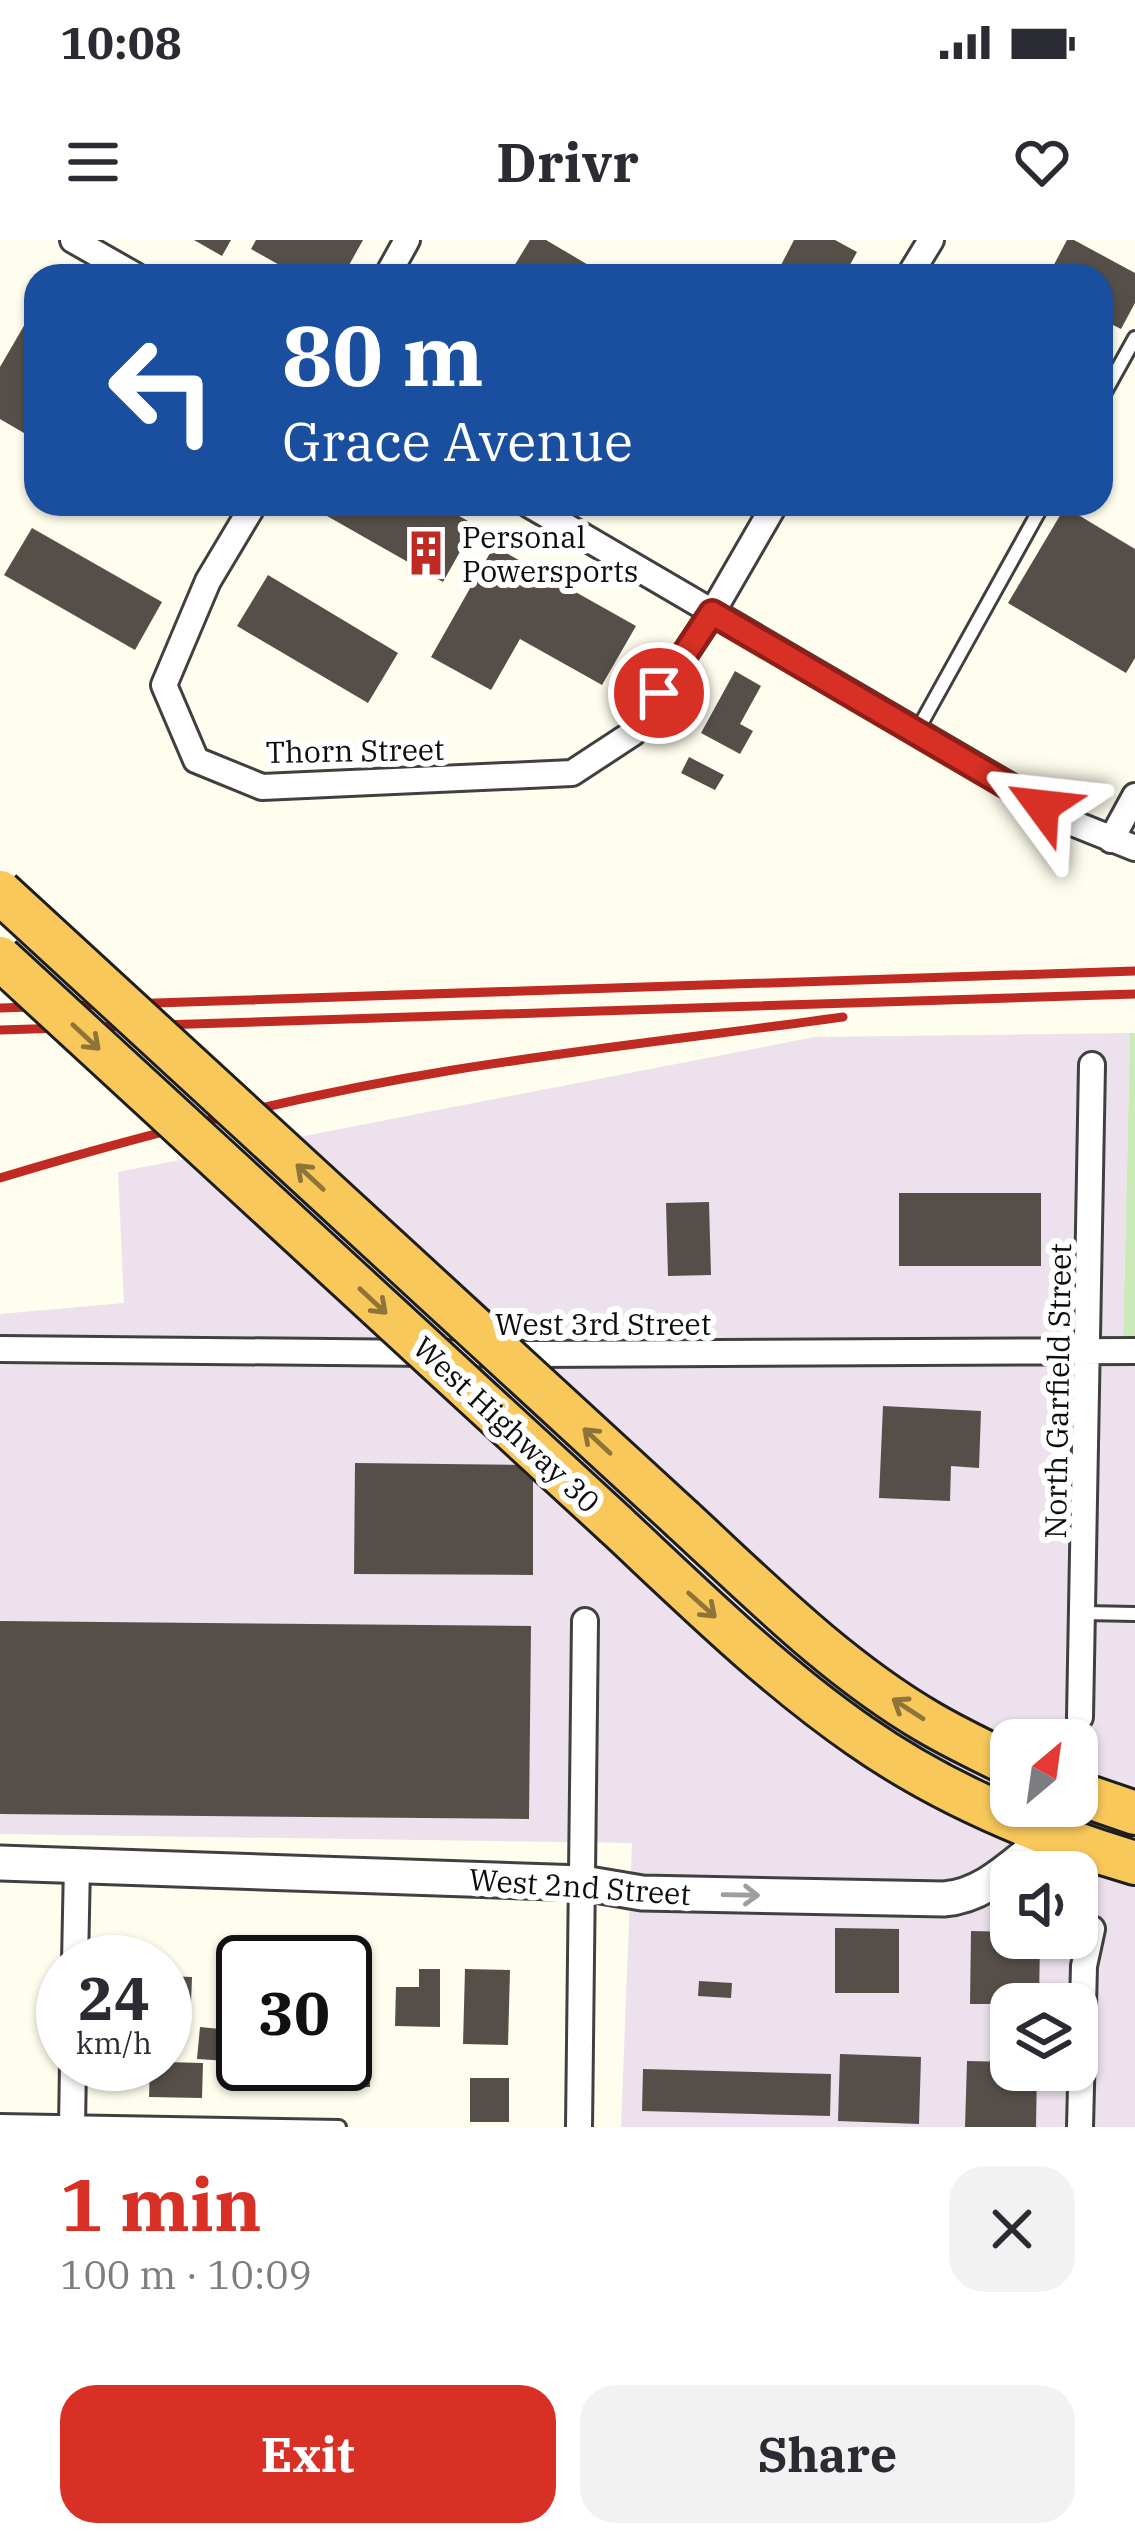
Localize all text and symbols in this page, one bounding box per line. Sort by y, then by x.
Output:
text: 10:08 [60,13,182,71]
text: Drivr [496,127,639,197]
icon: menu [60,129,126,195]
icon: heart [1009,129,1075,195]
text: 80 m [282,300,484,409]
icon: left [84,312,240,468]
text: Grace Avenue [282,406,633,476]
place label: Personal Powersports [462,517,638,590]
building icon: Personal Powersports [401,528,451,578]
pin [608,642,710,744]
icon: arrive [626,660,692,726]
street label: Thorn Street [265,729,445,771]
position arrow [979,743,1105,869]
one-way arrow [71,1023,101,1050]
one-way arrow [295,1164,325,1191]
street label: North Garfield Street [1035,1243,1079,1539]
one-way arrow [357,1287,387,1314]
street label: West 3rd Street [495,1304,711,1343]
street label: West Highway 30 [405,1327,609,1521]
one-way arrow [582,1428,612,1455]
one-way arrow [686,1591,716,1618]
one-way arrow [892,1697,926,1722]
north arrow [990,1719,1098,1827]
map controls [990,1719,1098,2091]
button: sound [990,1851,1098,1959]
street label: West 2nd Street [468,1859,692,1913]
one-way arrow [721,1883,760,1906]
speed limit sign: 30 [216,1935,372,2091]
text: 24 [78,1958,150,2037]
button: layers [990,1983,1098,2091]
text: km/h [76,2023,152,2062]
text: 1 min [60,2157,262,2251]
button: close [949,2166,1075,2292]
text: 100 m · 10:09 [60,2249,312,2300]
button: Exit [60,2385,556,2523]
button: Share [580,2385,1075,2523]

